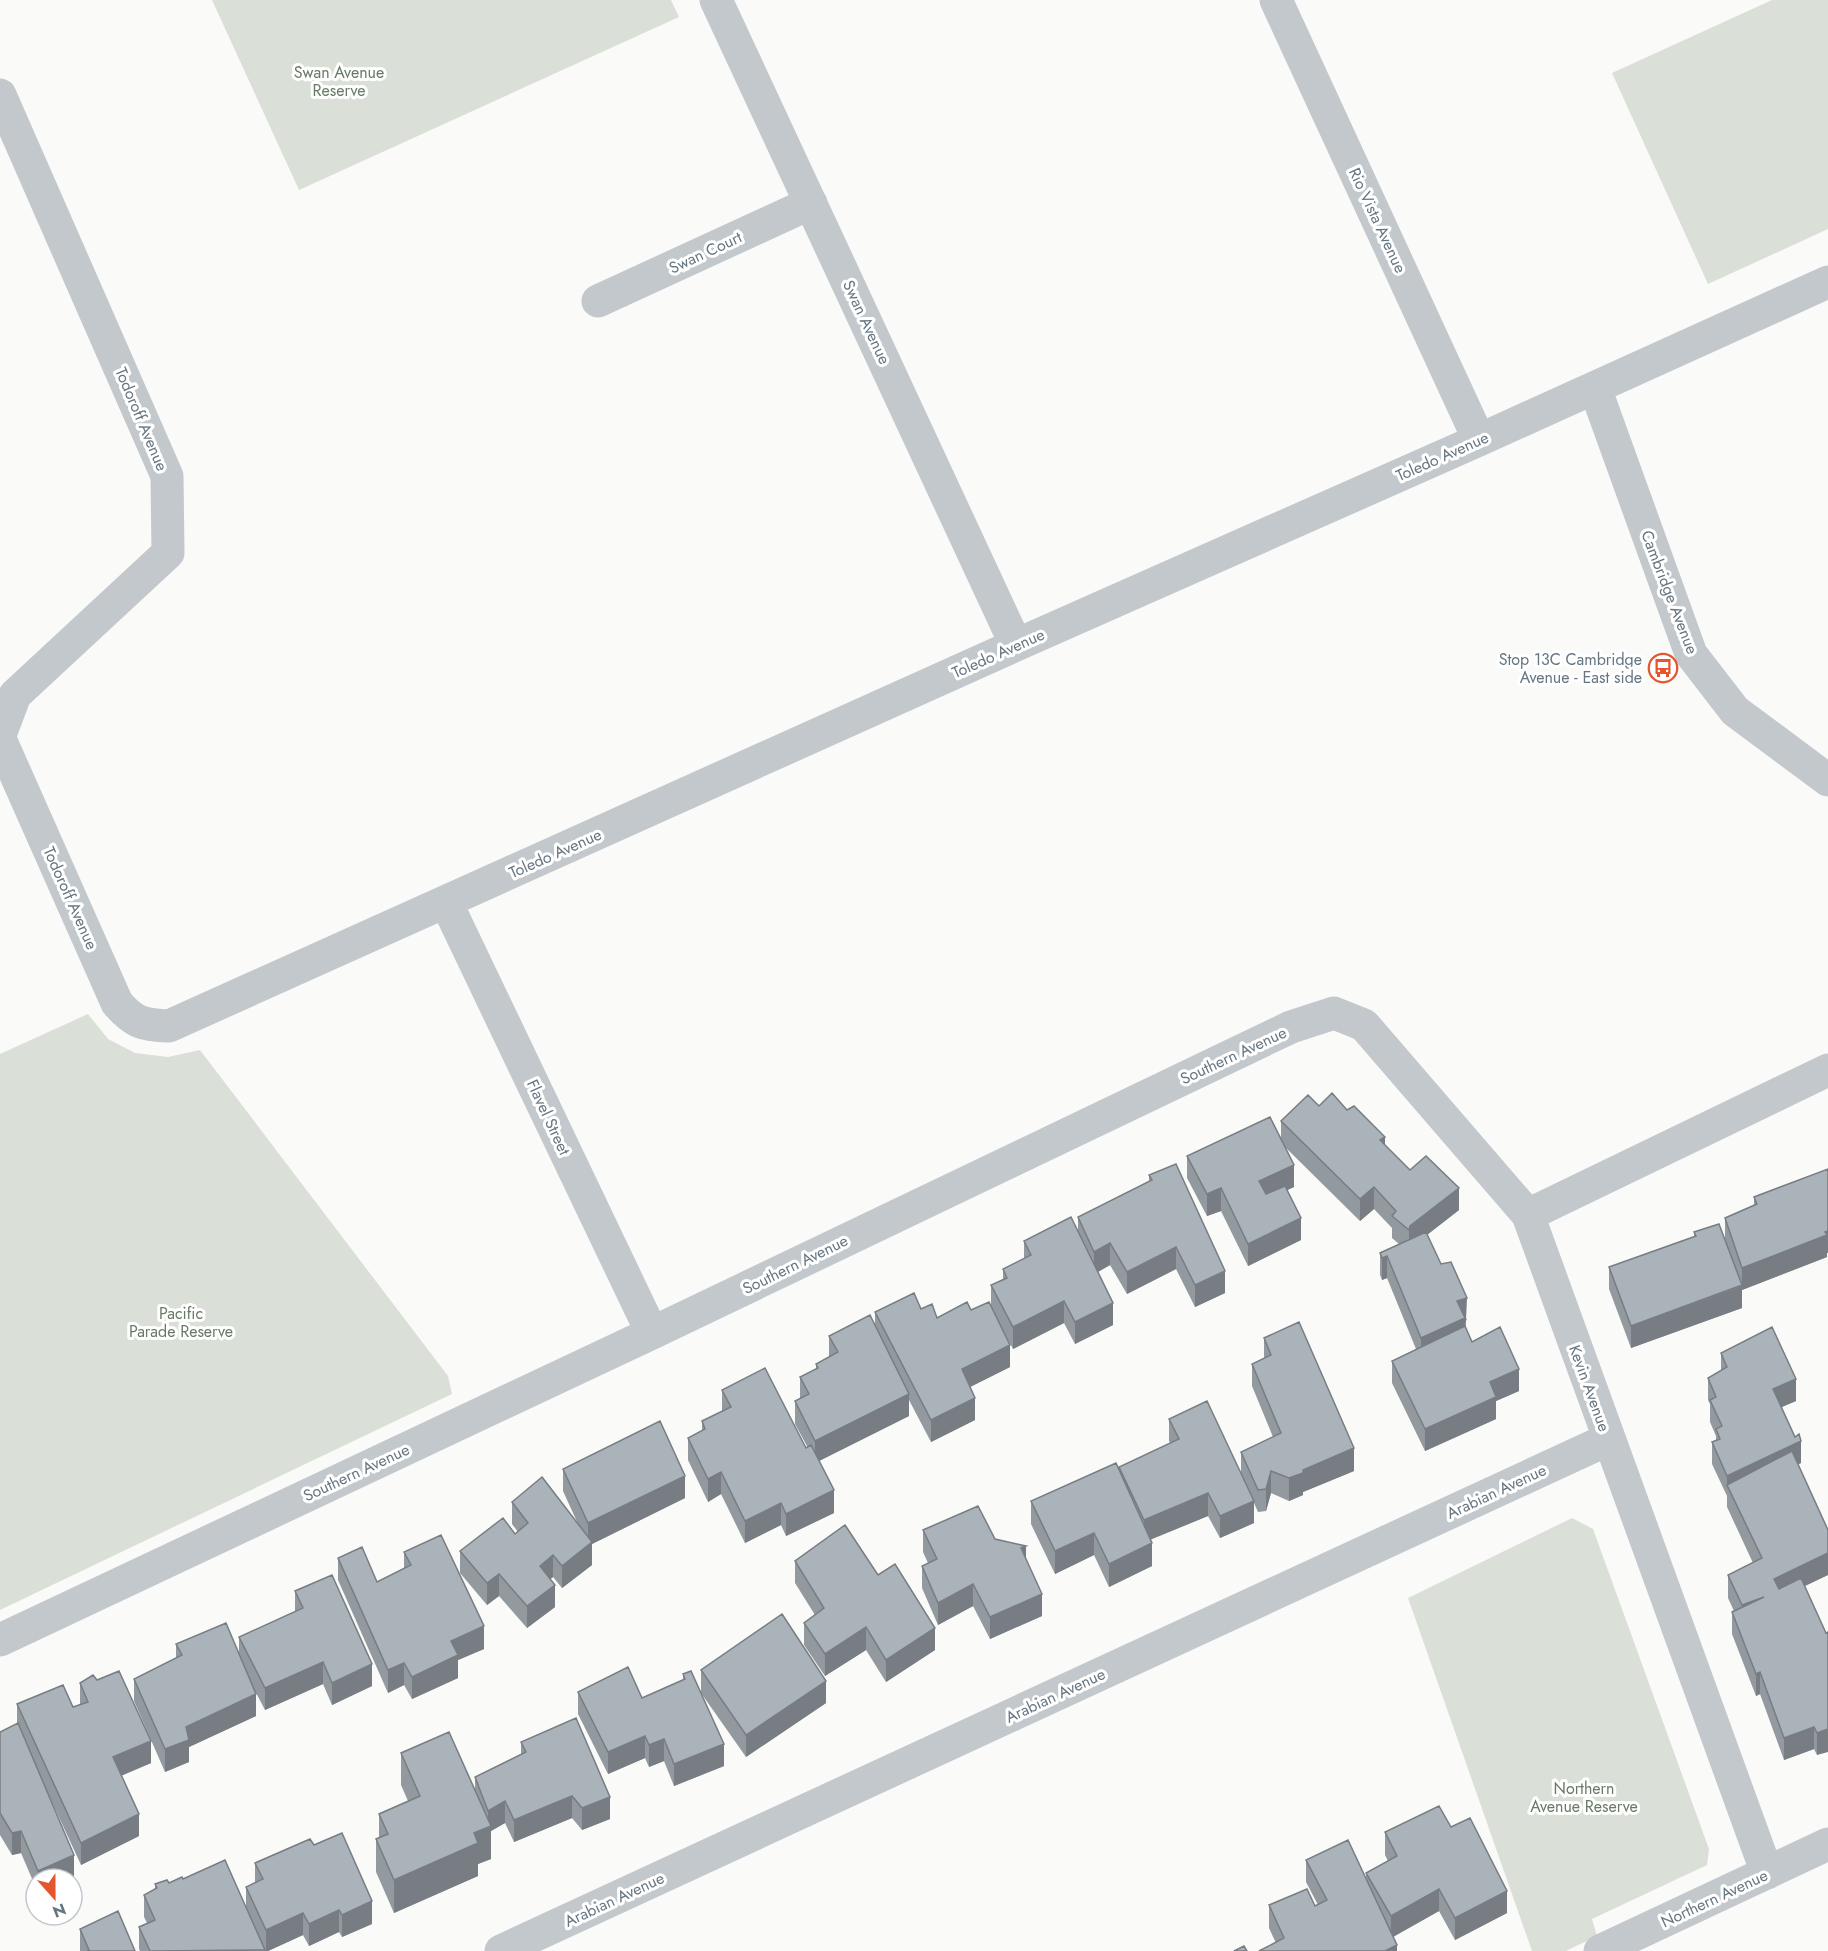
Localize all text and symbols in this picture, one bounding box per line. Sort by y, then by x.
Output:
park label: Swan Avenue Reserve [294,61,384,102]
street label: Rio Vista Avenue [1343,164,1412,277]
street label: Swan Court [665,225,746,279]
street label: Swan Avenue [837,276,896,368]
street label: Todoroff Avenue [109,364,174,474]
street label: Toledo Avenue [1392,426,1492,487]
street label: Cambridge Avenue [1635,527,1704,657]
street label: Toledo Avenue [948,623,1048,684]
place label: Stop 13C Cambridge Avenue - East side [1499,648,1642,689]
bus stop icon: Stop 13C Cambridge Avenue - East side [1647,652,1679,684]
street label: Toledo Avenue [505,823,605,884]
street label: Todoroff Avenue [38,843,103,953]
street label: Southern Avenue [1176,1021,1290,1090]
street label: Flavel Street [521,1076,576,1159]
street label: Southern Avenue [739,1229,852,1300]
park label: Pacific Parade Reserve [129,1302,233,1343]
street label: Kevin Avenue [1563,1342,1616,1435]
street label: Southern Avenue [299,1438,413,1507]
street label: Arabian Avenue [1443,1458,1550,1525]
street label: Arabian Avenue [1002,1662,1109,1729]
park label: Northern Avenue Reserve [1530,1777,1638,1818]
street label: Northern Avenue [1657,1864,1771,1933]
street label: Arabian Avenue [561,1866,668,1933]
north arrow [24,1867,84,1927]
text: N [49,1898,69,1924]

